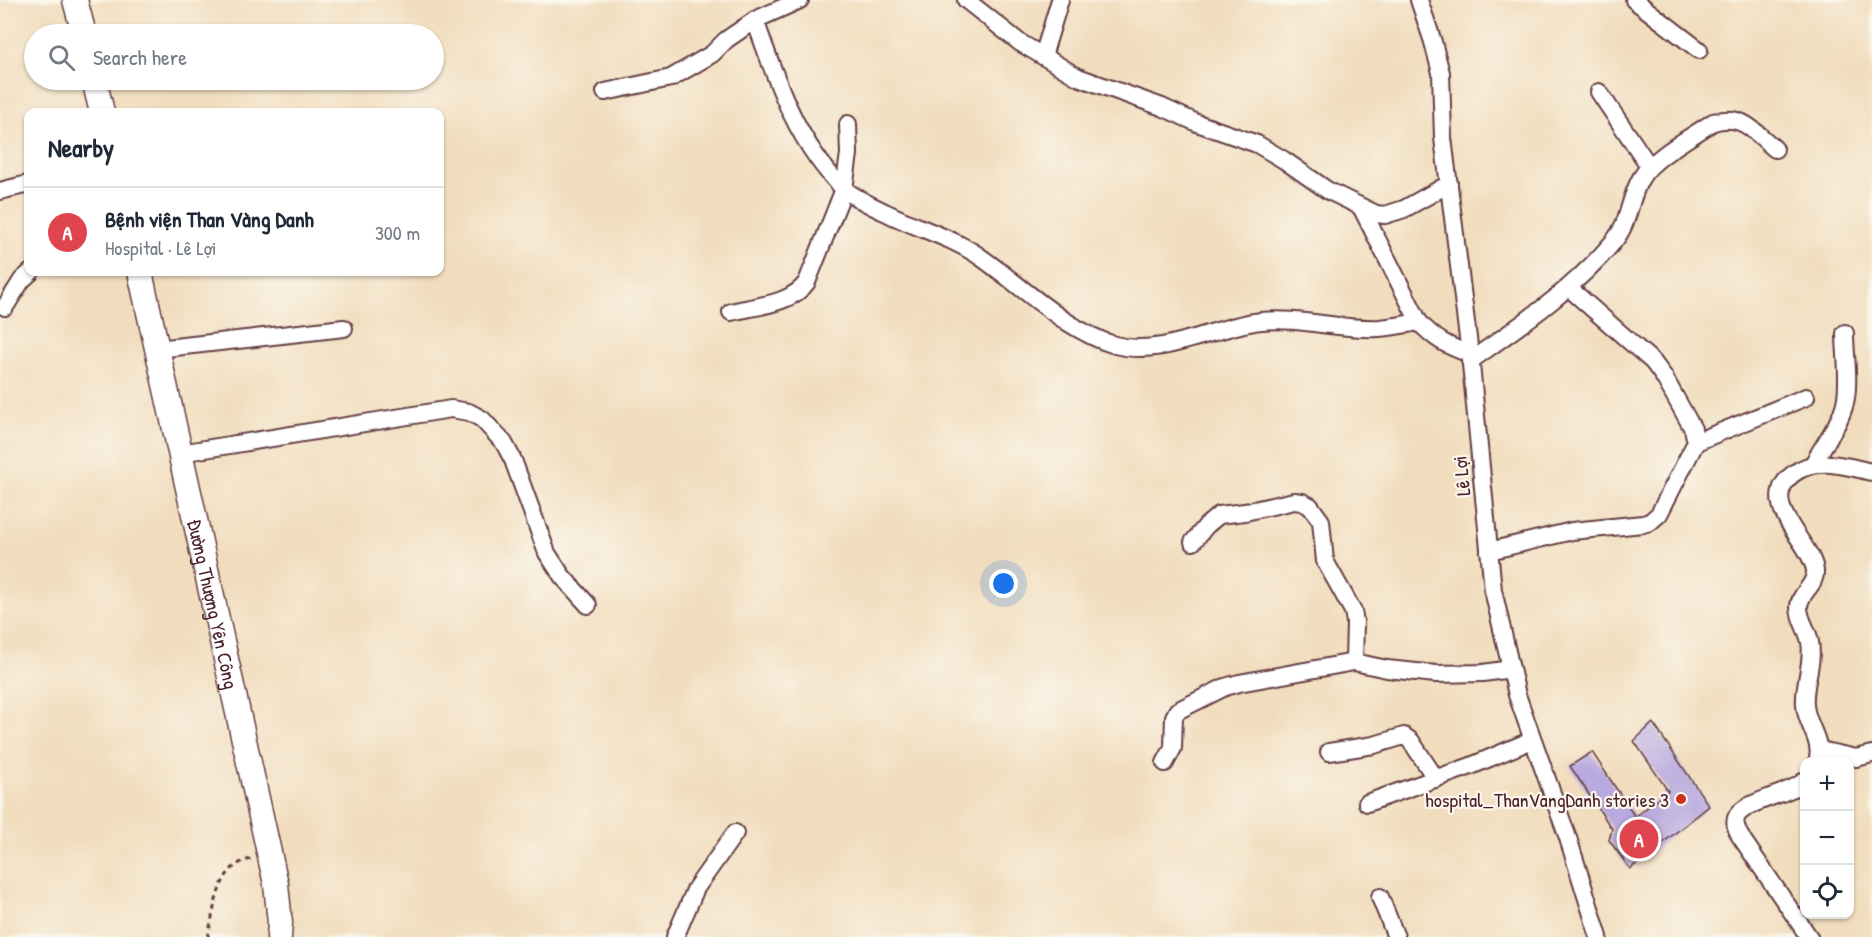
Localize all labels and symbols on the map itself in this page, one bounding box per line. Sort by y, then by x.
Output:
street label: Lê Lợi [1445,455,1477,497]
street label: Đường Thượng Yên Công [182,516,246,692]
your location [989,569,1018,598]
place label: hospital_ThanVangDanh stories 3 [1425,786,1669,813]
marker: hospital_ThanVangDanh stories 3 [1674,792,1688,806]
pin: A [1620,816,1658,862]

